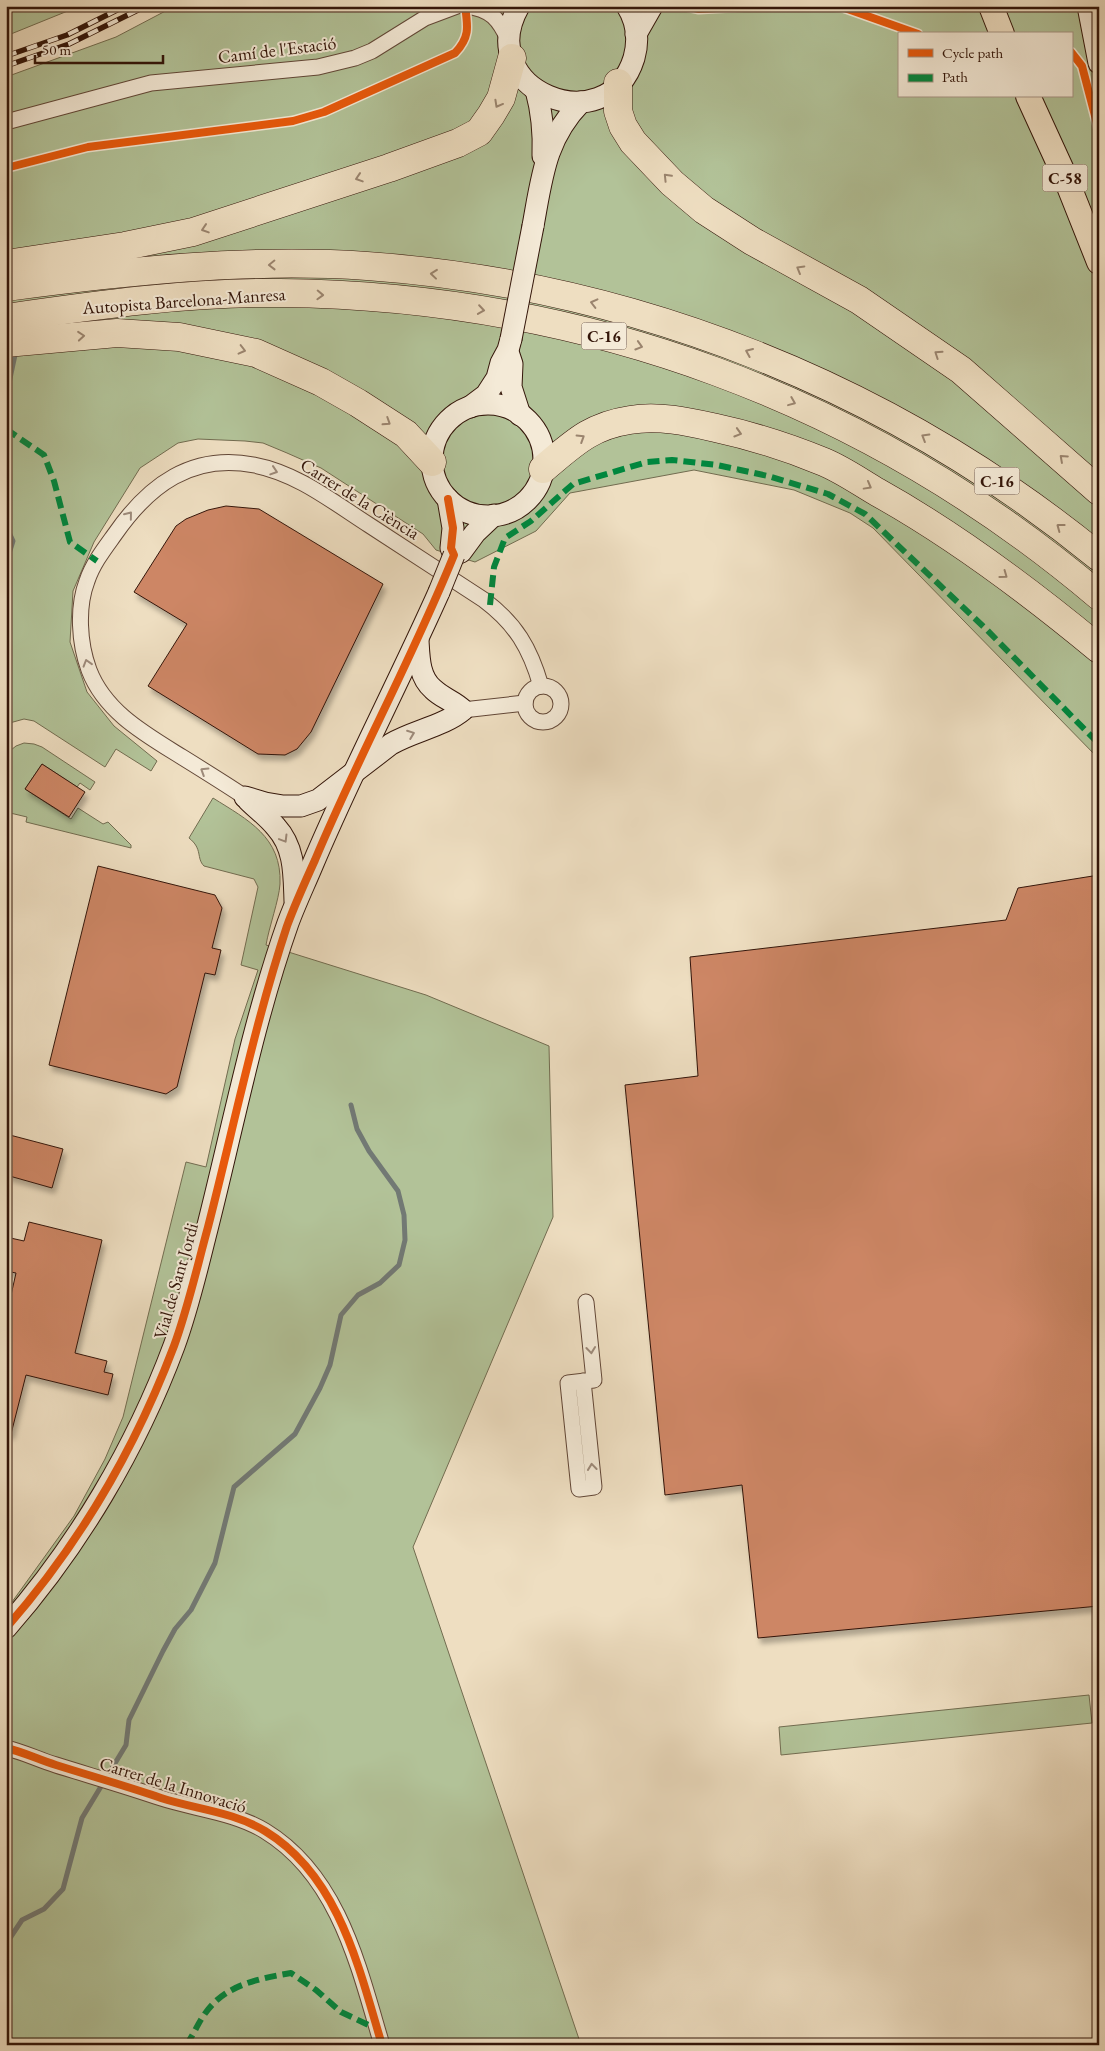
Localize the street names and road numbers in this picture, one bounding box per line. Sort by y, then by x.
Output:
street label: Camí de l'Estació [216,31,338,68]
road number: C-58 [1042,164,1088,192]
street label: Autopista Barcelona-Manresa [81,282,287,319]
road number: C-16 [582,322,626,350]
street label: Carrer de la Ciència [296,453,425,545]
road number: C-16 [974,468,1020,494]
street label: Vial de Sant Jordi [148,1220,203,1342]
street label: Carrer de la Innovació [97,1751,250,1818]

